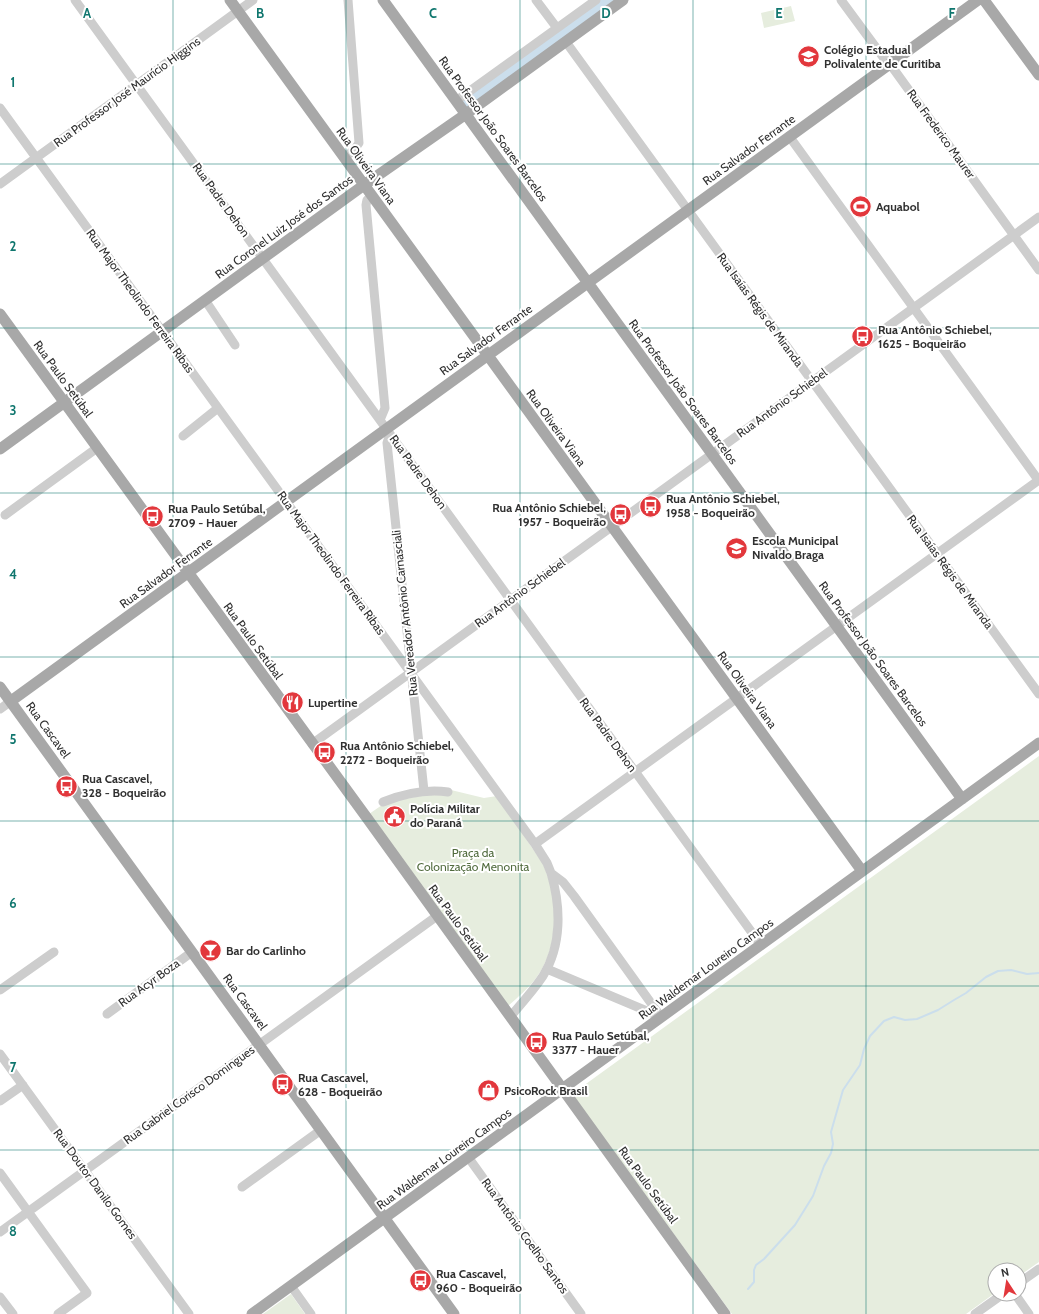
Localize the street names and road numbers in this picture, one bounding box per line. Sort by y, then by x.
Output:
street label: Rua Professor José Maurício Higgins [50,33,203,150]
street label: Rua Professor João Soares Barcelos [436,53,551,204]
street label: Rua Frederico Maurer [904,86,979,181]
street label: Rua Salvador Ferrante [700,111,798,188]
street label: Rua Oliveira Viana [333,124,400,207]
street label: Rua Padre Dehon [189,160,254,240]
street label: Rua Coronel Luiz José dos Santos [212,172,356,282]
street label: Rua Major Theolindo Ferreira Ribas [83,226,198,375]
street label: Rua Isaías Régis de Miranda [714,250,807,370]
street label: Rua Salvador Ferrante [437,301,535,378]
street label: Rua Professor João Soares Barcelos [626,316,741,467]
street label: Rua Paulo Setúbal [30,337,96,420]
street label: Rua Antônio Schiebel [733,365,830,440]
street label: Rua Oliveira Viana [523,386,590,469]
street label: Rua Padre Dehon [386,432,451,512]
street label: Rua Major Theolindo Ferreira Ribas [274,488,389,637]
street label: Rua Isaías Régis de Miranda [904,512,997,632]
street label: Rua Vereador Antônio Carnasciali [388,529,421,697]
street label: Rua Salvador Ferrante [117,534,215,611]
street label: Rua Antônio Schiebel [471,555,568,630]
street label: Rua Professor João Soares Barcelos [816,578,931,729]
street label: Rua Paulo Setúbal [220,599,286,682]
street label: Rua Oliveira Viana [714,648,781,731]
street label: Rua Padre Dehon [576,695,641,775]
street label: Rua Cascavel [23,699,74,761]
street label: Rua Paulo Setúbal [425,881,491,964]
street label: Rua Waldemar Loureiro Campos [635,915,776,1023]
street label: Rua Acyr Boza [115,955,182,1010]
street label: Rua Cascavel [220,971,271,1033]
street label: Rua Gabriel Corisco Domingues [120,1042,257,1147]
street label: Rua Waldemar Loureiro Campos [373,1105,514,1213]
street label: Rua Doutor Danilo Gomes [50,1126,140,1242]
street label: Rua Paulo Setúbal [615,1143,681,1226]
street label: Rua Antônio Coelho Santos [479,1175,572,1296]

